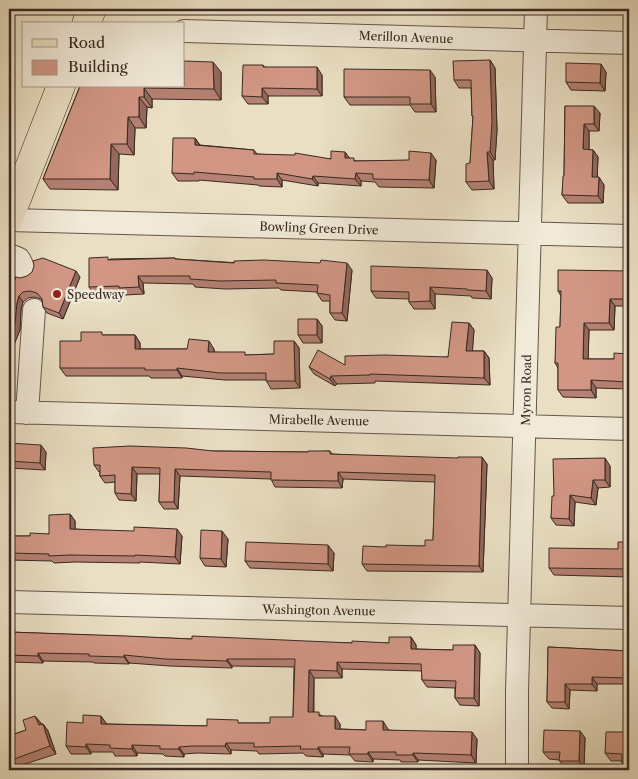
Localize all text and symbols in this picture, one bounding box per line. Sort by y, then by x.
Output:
legend [22,22,185,88]
street label: Merillon Avenue [358,28,454,46]
text: Road [68,33,105,52]
text: Building [68,57,128,76]
street label: Bowling Green Drive [259,218,379,238]
place label: Speedway [67,287,125,302]
marker: Speedway [51,288,63,300]
street label: Myron Road [518,354,534,426]
street label: Mirabelle Avenue [269,412,370,428]
street label: Washington Avenue [261,601,376,618]

